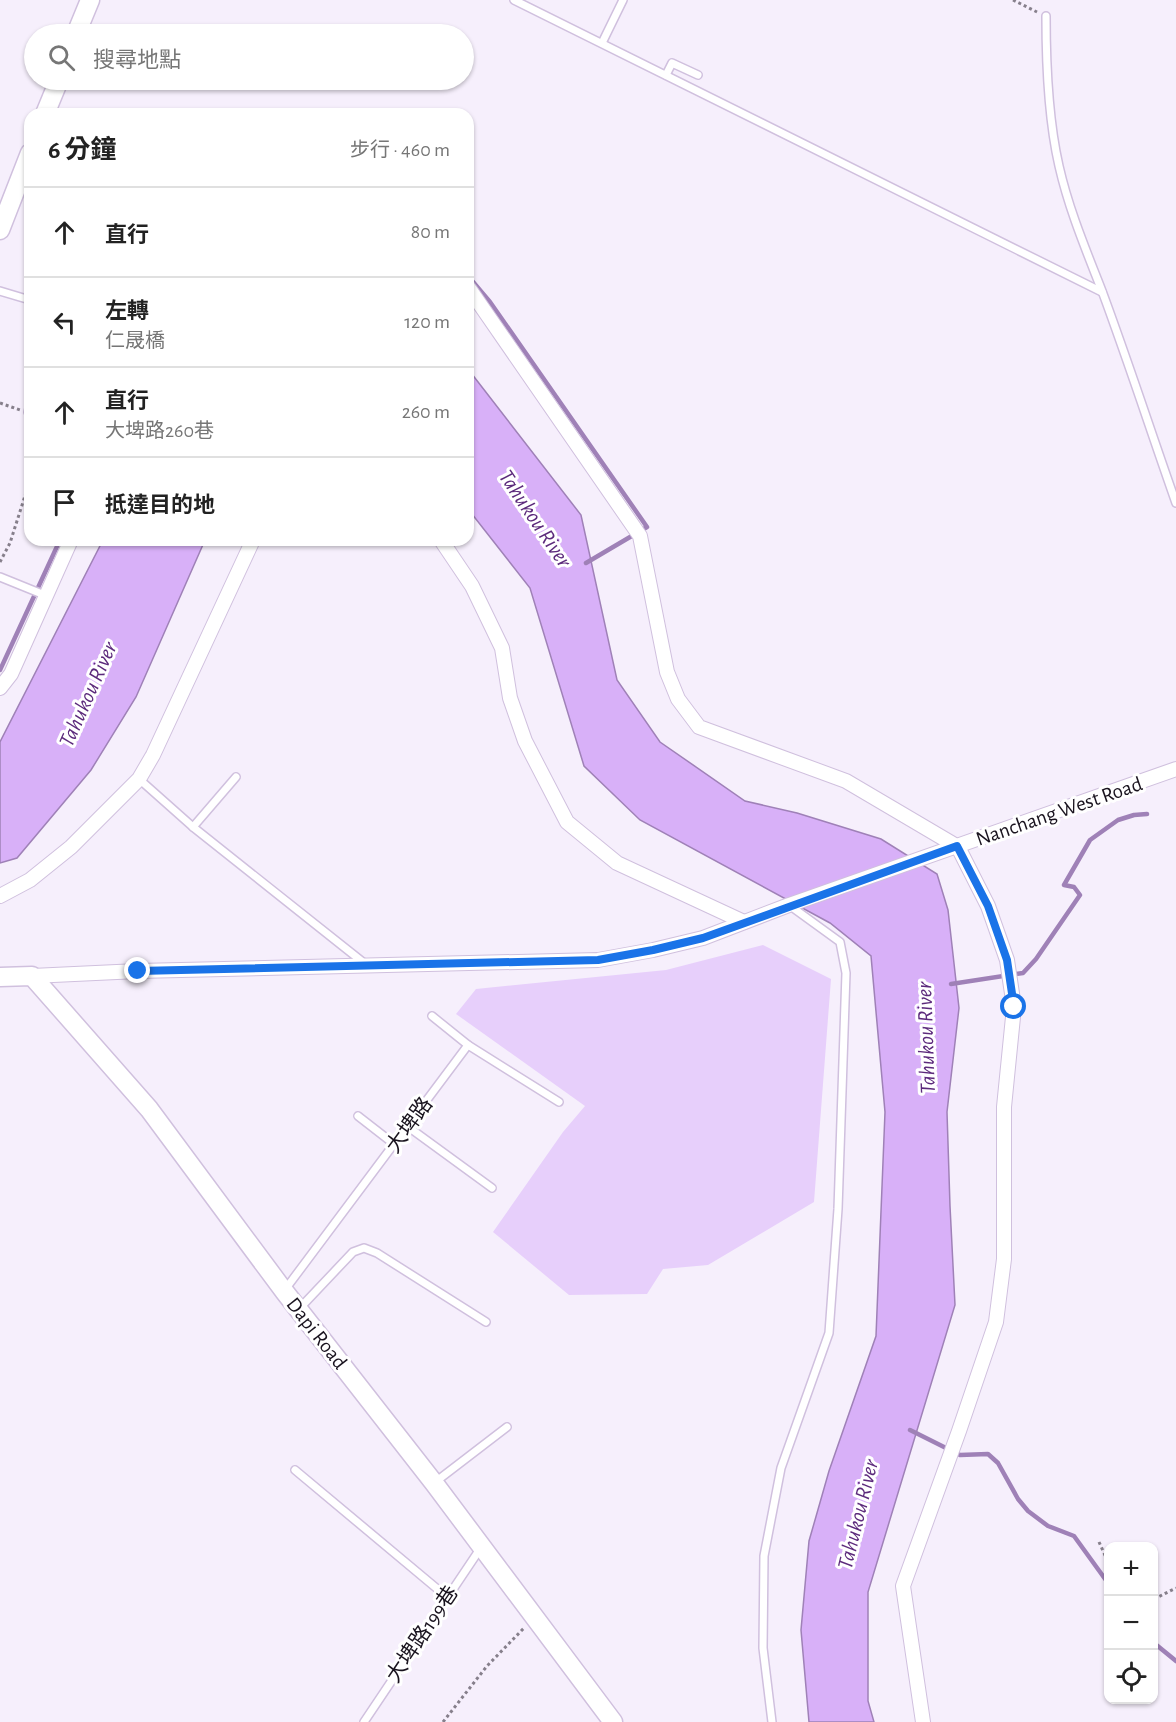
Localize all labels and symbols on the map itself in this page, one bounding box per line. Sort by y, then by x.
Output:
water label: Tahukou River [495,466,576,572]
water label: Tahukou River [55,638,121,750]
street label: Nanchang West Road [973,773,1145,850]
route end [124,957,150,983]
water label: Tahukou River [913,981,939,1094]
route start [1000,993,1026,1019]
street label: 大埤路 [382,1093,436,1157]
street label: Dapi Road [282,1294,351,1373]
water label: Tahukou River [834,1456,882,1571]
street label: 大埤路199巷 [382,1582,462,1686]

